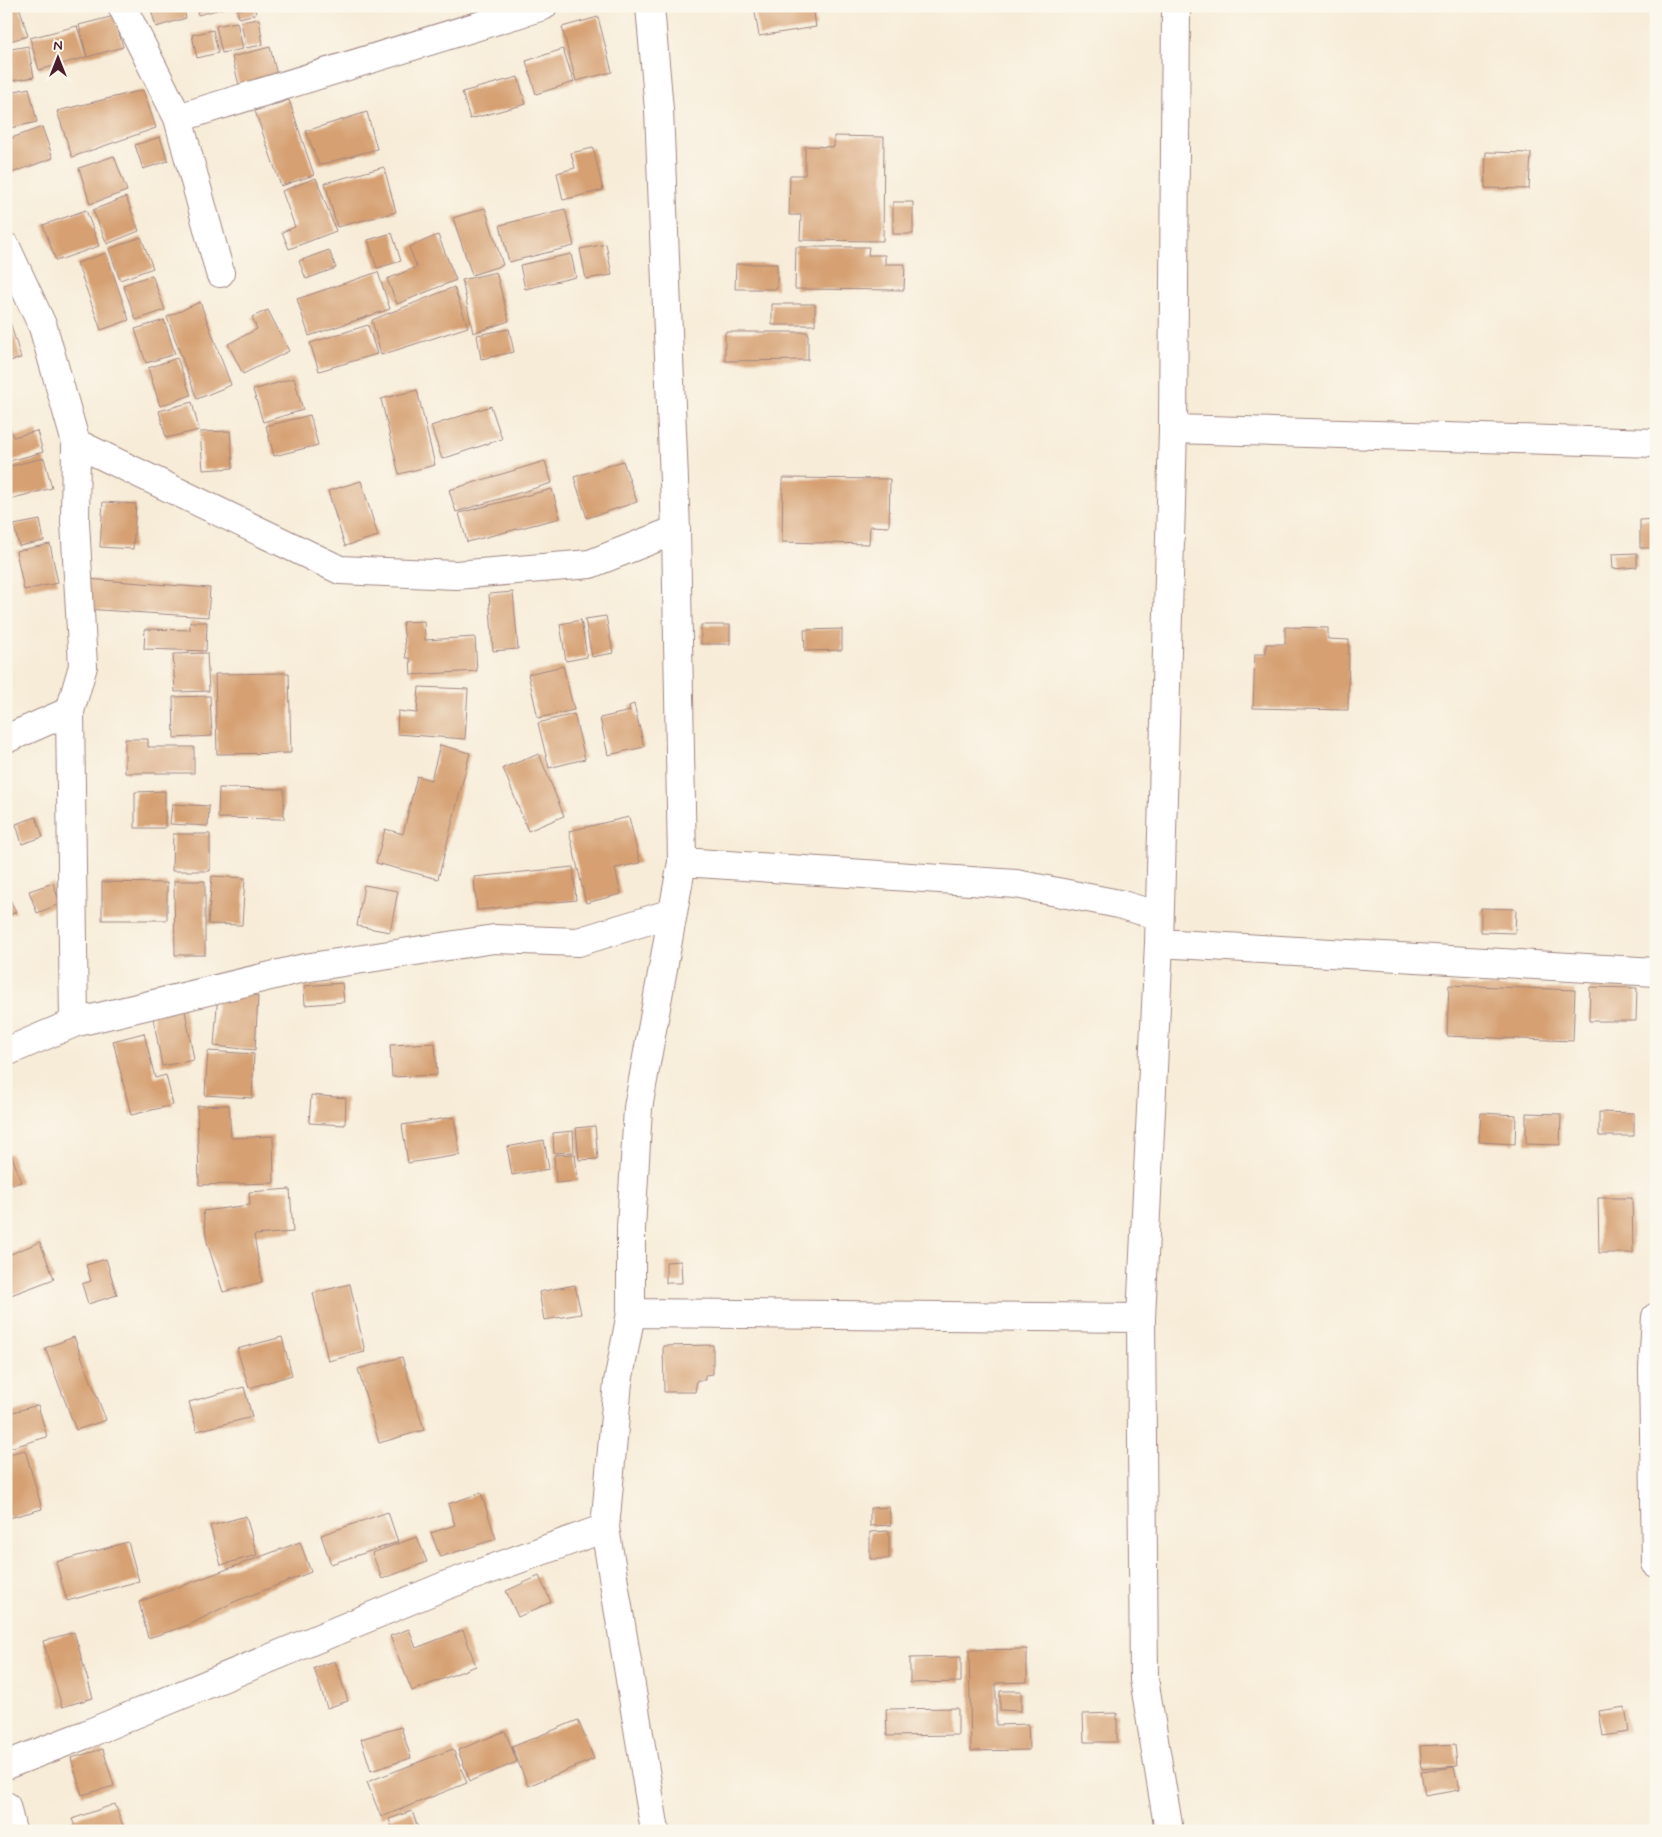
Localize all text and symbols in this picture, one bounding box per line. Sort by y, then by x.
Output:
north arrow [32,32,82,82]
text: N [53,37,63,55]

